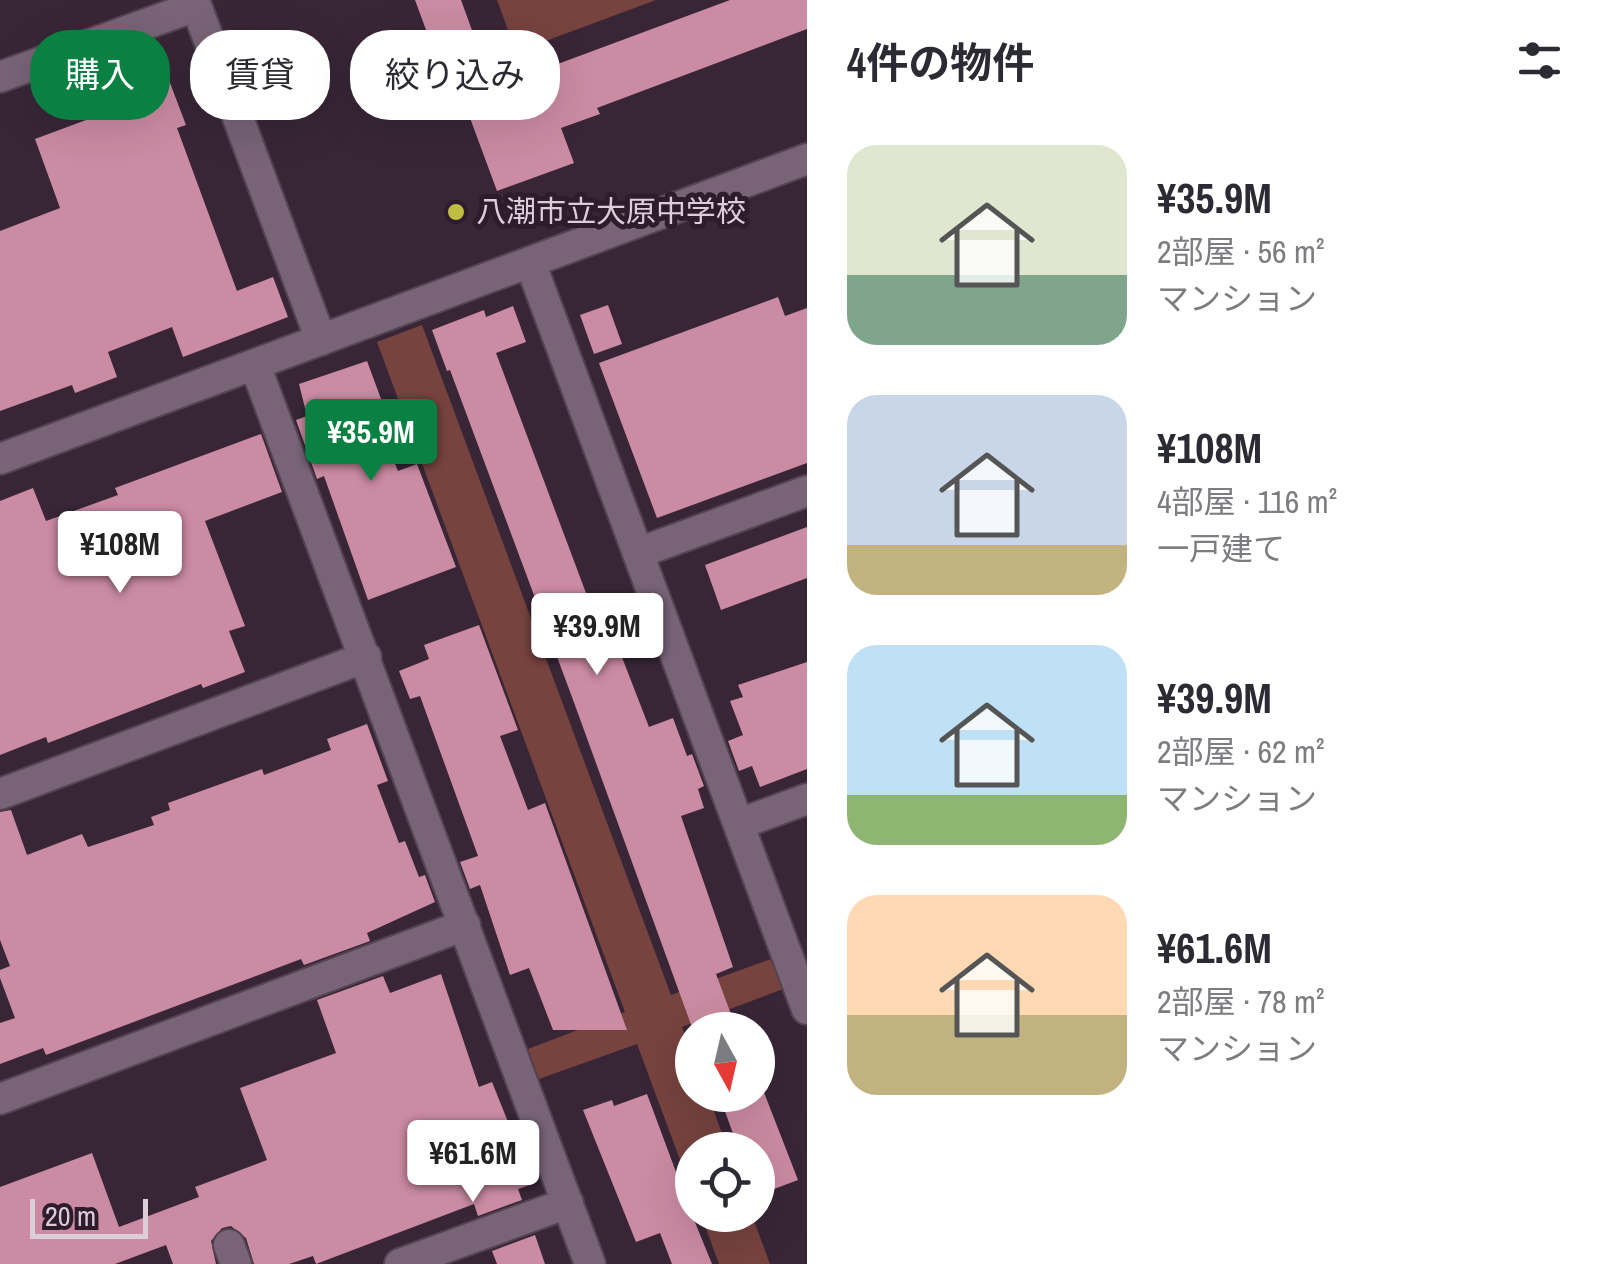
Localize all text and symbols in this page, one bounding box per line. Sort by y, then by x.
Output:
chip: 購入 [30,30,170,120]
chip: 賃貸 [190,30,330,120]
chip: 絞り込み [350,30,560,120]
icon: filters [1512,33,1567,88]
text: 4件の物件 [847,35,1034,91]
text: ¥35.9M [1157,170,1272,226]
icon: home [927,185,1047,305]
place label: 八潮市立大原中学校 [476,191,746,231]
marker: 八潮市立大原中学校 [445,201,467,223]
text: 2部屋 · 56 m² [1157,230,1325,273]
text: マンション [1157,277,1317,320]
pin: ¥35.9M [290,399,452,484]
text: ¥35.9M [327,410,415,453]
text: ¥108M [1157,420,1262,476]
icon: home [927,435,1047,555]
text: 4部屋 · 116 m² [1157,480,1337,523]
pin: ¥108M [50,511,190,596]
text: ¥108M [80,522,160,565]
text: 一戸建て [1157,527,1285,570]
pin: ¥39.9M [516,593,678,678]
text: ¥39.9M [553,604,641,647]
text: ¥39.9M [1157,670,1272,726]
icon: home [927,685,1047,805]
text: 2部屋 · 62 m² [1157,730,1325,773]
text: マンション [1157,777,1317,820]
text: ¥61.6M [1157,920,1272,976]
icon: home [927,935,1047,1055]
text: 2部屋 · 78 m² [1157,980,1325,1023]
north arrow [675,1012,775,1112]
map controls [675,1012,775,1232]
text: マンション [1157,1027,1317,1070]
pin: ¥61.6M [392,1120,554,1205]
text: ¥61.6M [429,1131,517,1174]
button: locate [675,1132,775,1232]
scale bar [30,1194,148,1238]
text: 20 m [45,1197,96,1235]

